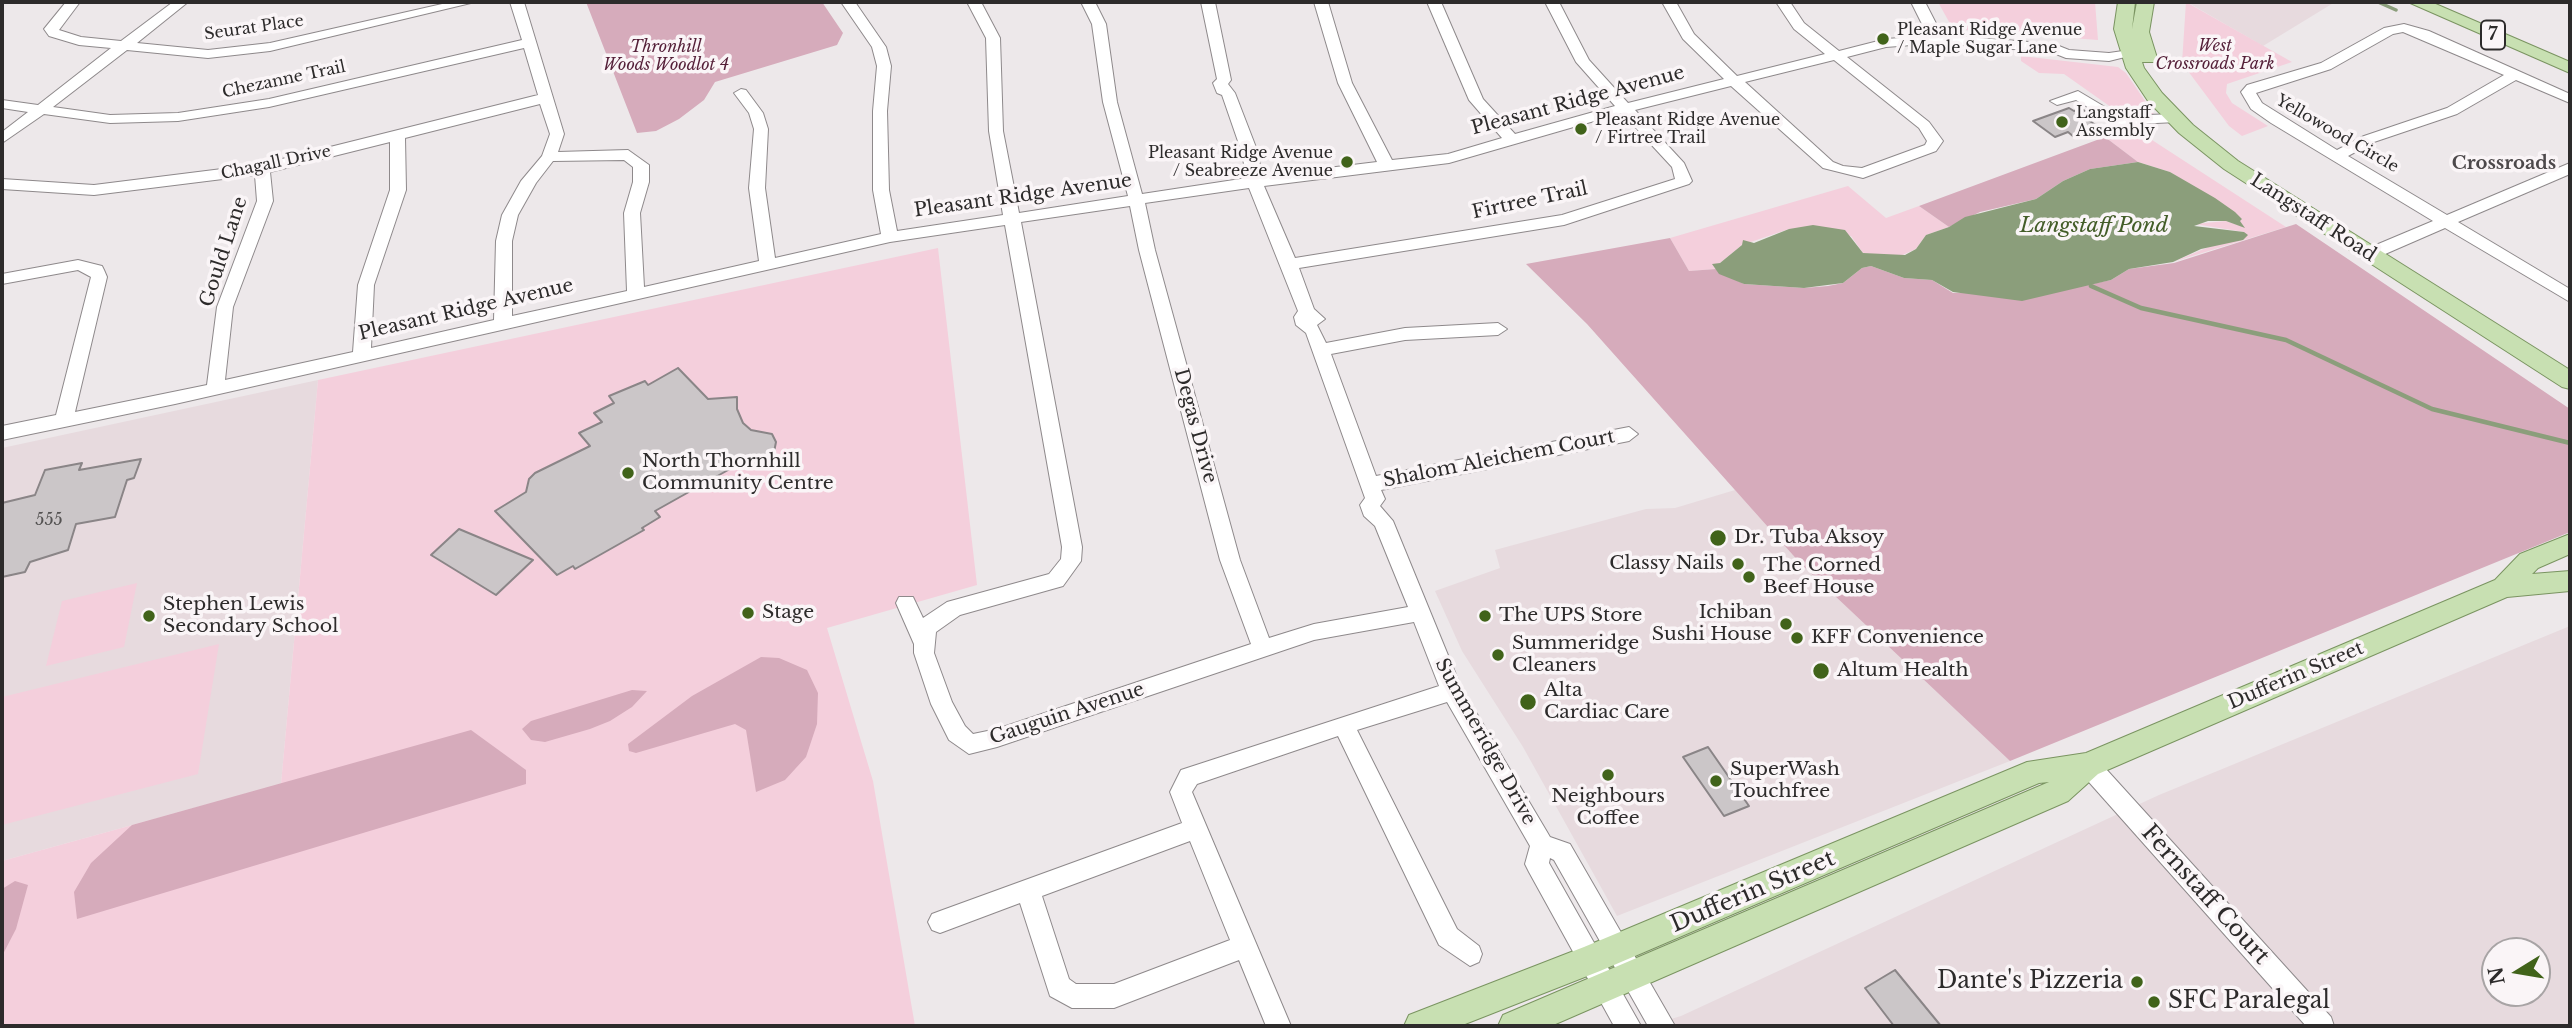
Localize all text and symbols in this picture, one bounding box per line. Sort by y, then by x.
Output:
street label: Seurat Place [203,12,305,44]
place label: Pleasant Ridge Avenue / Maple Sugar Lane [1897,20,2082,58]
road number: 7 [2481,20,2505,50]
marker: Pleasant Ridge Avenue / Maple Sugar Lane [1875,31,1891,47]
park label: West Crossroads Park [2155,36,2275,74]
park label: Thronhill Woods Woodlot 4 [603,37,729,75]
street label: Chezanne Trail [221,58,347,102]
street label: Pleasant Ridge Avenue [1469,62,1687,140]
street label: Yellowood Circle [2272,91,2402,177]
place label: Langstaff Assembly [2076,103,2155,141]
place label: Pleasant Ridge Avenue / Firtree Trail [1595,110,1780,148]
marker: Langstaff Assembly [2054,114,2070,130]
marker: Pleasant Ridge Avenue / Firtree Trail [1573,121,1589,137]
street label: Chagall Drive [219,142,333,184]
place label: Pleasant Ridge Avenue / Seabreeze Avenue [1148,143,1333,181]
district label: Crossroads [2452,153,2556,175]
marker: Pleasant Ridge Avenue / Seabreeze Avenue [1339,154,1355,170]
street label: Pleasant Ridge Avenue [913,169,1133,223]
street label: Langstaff Road [2246,169,2380,267]
street label: Firtree Trail [1470,178,1590,224]
street label: Gould Lane [195,194,253,310]
water label: Langstaff Pond [2020,213,2168,239]
street label: Pleasant Ridge Avenue [356,274,576,346]
street label: Degas Drive [1169,366,1221,486]
street label: Shalom Aleichem Court [1381,425,1617,493]
place label: North Thornhill Community Centre [642,451,834,495]
marker: North Thornhill Community Centre [620,465,636,481]
house number: 555 [35,510,63,530]
place label: Dr. Tuba Aksoy [1734,527,1884,549]
marker: Dr. Tuba Aksoy [1708,528,1728,548]
place label: Classy Nails [1609,553,1724,575]
place label: The Corned Beef House [1763,555,1881,599]
marker: Classy Nails [1730,556,1746,572]
marker: The Corned Beef House [1741,569,1757,585]
place label: Stephen Lewis Secondary School [163,594,338,638]
place label: Stage [762,602,814,624]
place label: Ichiban Sushi House [1652,602,1772,646]
marker: Stage [740,605,756,621]
place label: The UPS Store [1499,605,1642,627]
marker: Stephen Lewis Secondary School [141,608,157,624]
marker: The UPS Store [1477,608,1493,624]
marker: Ichiban Sushi House [1778,616,1794,632]
place label: KFF Convenience [1811,627,1984,649]
marker: KFF Convenience [1789,630,1805,646]
place label: Summeridge Cleaners [1512,633,1639,677]
street label: Dufferin Street [2225,637,2367,715]
marker: Summeridge Cleaners [1490,647,1506,663]
street label: Summeridge Drive [1430,655,1540,829]
place label: Altum Health [1837,660,1969,682]
marker: Altum Health [1811,661,1831,681]
street label: Gauguin Avenue [987,678,1147,750]
place label: Alta Cardiac Care [1544,680,1670,724]
marker: Alta Cardiac Care [1518,692,1538,712]
place label: SuperWash Touchfree [1730,759,1840,803]
marker: Neighbours Coffee [1600,767,1616,783]
marker: SuperWash Touchfree [1708,773,1724,789]
place label: Neighbours Coffee [1551,786,1665,830]
street label: Fernstaff Court [2135,820,2275,970]
street label: Dufferin Street [1667,845,1839,939]
north arrow [2481,937,2551,1007]
text: N [2484,965,2510,987]
place label: Dante's Pizzeria [1937,968,2123,996]
marker: Dante's Pizzeria [2129,974,2145,990]
place label: SFC Paralegal [2168,988,2330,1016]
marker: SFC Paralegal [2146,994,2162,1010]

